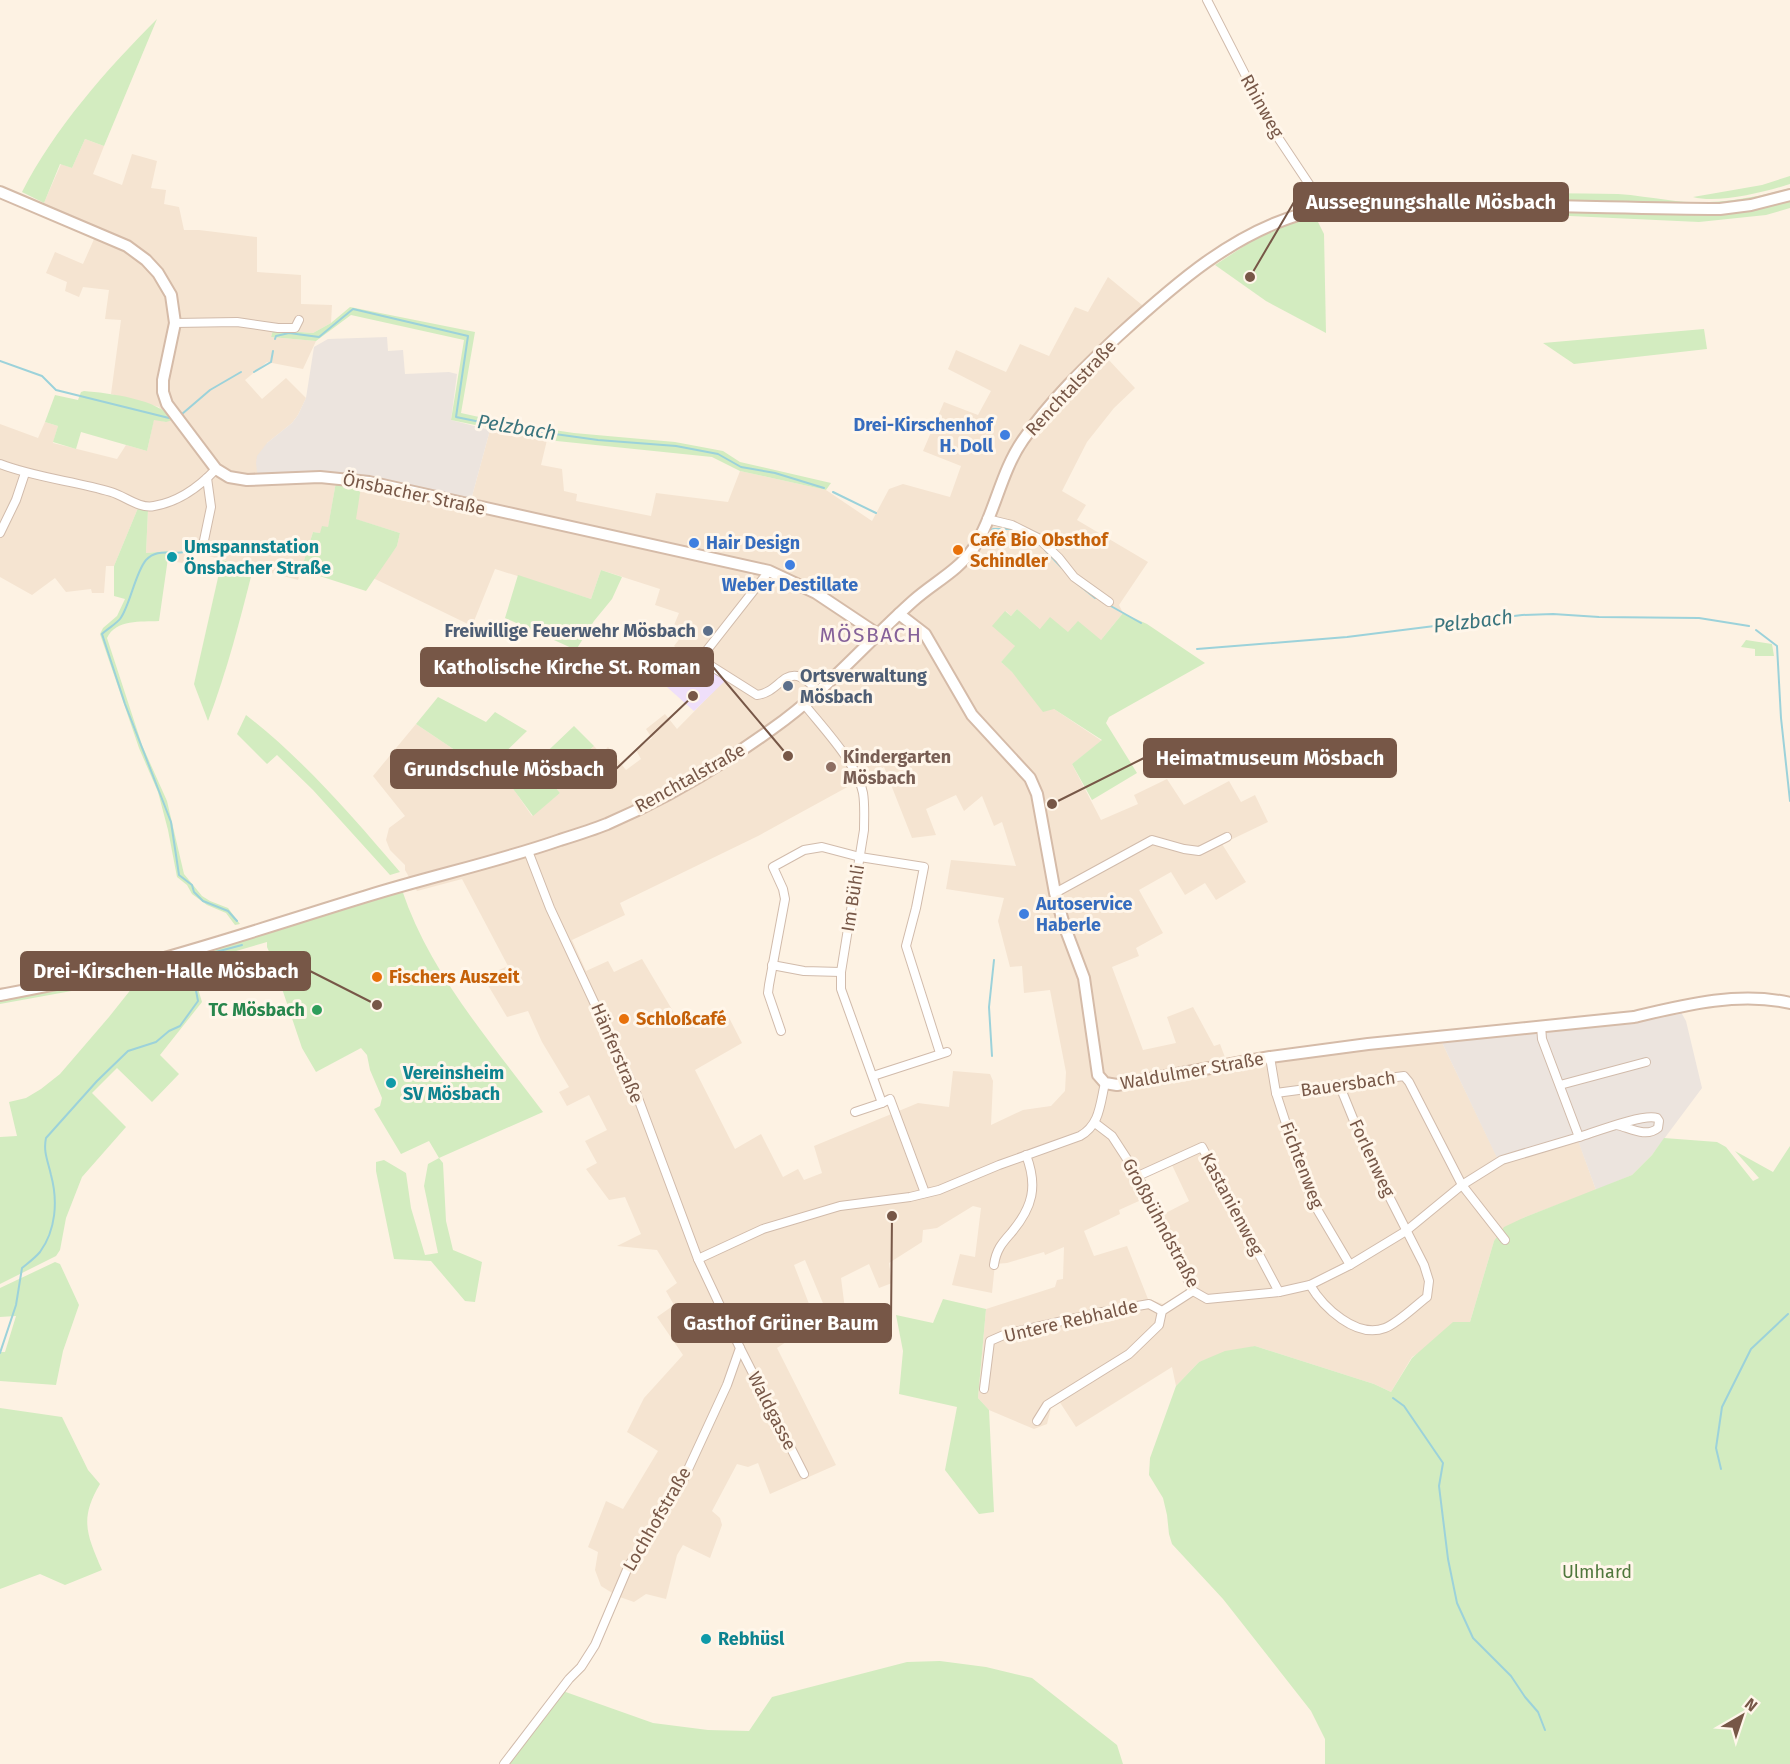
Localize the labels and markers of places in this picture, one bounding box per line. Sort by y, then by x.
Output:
callout: Aussegnungshalle Mösbach [1294,183,1568,221]
place label: Drei-Kirschenhof H. Doll [853,414,995,457]
marker: Drei-Kirschenhof H. Doll [998,428,1012,442]
place label: Café Bio Obsthof Schindler [970,529,1109,572]
place label: Hair Design [706,532,800,554]
place label: Umspannstation Önsbacher Straße [184,536,331,579]
marker: Hair Design [687,536,701,550]
marker: Café Bio Obsthof Schindler [951,543,965,557]
marker: Umspannstation Önsbacher Straße [165,550,179,564]
marker: Weber Destillate [783,558,797,572]
place label: Weber Destillate [722,574,858,596]
place label: Freiwillige Feuerwehr Mösbach [445,620,696,642]
marker: Freiwillige Feuerwehr Mösbach [701,624,715,638]
callout: Katholische Kirche St. Roman [421,648,713,686]
place label: Ortsverwaltung Mösbach [800,665,927,708]
marker: Ortsverwaltung Mösbach [781,679,795,693]
callout: Heimatmuseum Mösbach [1144,739,1396,777]
place label: Kindergarten Mösbach [843,746,951,789]
callout: Grundschule Mösbach [391,750,616,788]
marker: Kindergarten Mösbach [824,760,838,774]
place label: Autoservice Haberle [1035,893,1132,936]
marker: Autoservice Haberle [1017,907,1031,921]
callout: Drei-Kirschen-Halle Mösbach [21,952,310,990]
place label: Fischers Auszeit [389,966,521,988]
marker: Fischers Auszeit [370,970,384,984]
place label: TC Mösbach [209,999,305,1021]
marker: TC Mösbach [310,1003,324,1017]
place label: Schloßcafé [636,1008,727,1030]
marker: Schloßcafé [617,1012,631,1026]
place label: Vereinsheim SV Mösbach [402,1062,504,1105]
marker: Vereinsheim SV Mösbach [384,1076,398,1090]
callout: Gasthof Grüner Baum [672,1304,891,1342]
place label: Rebhüsl [718,1628,785,1650]
marker: Rebhüsl [699,1632,713,1646]

